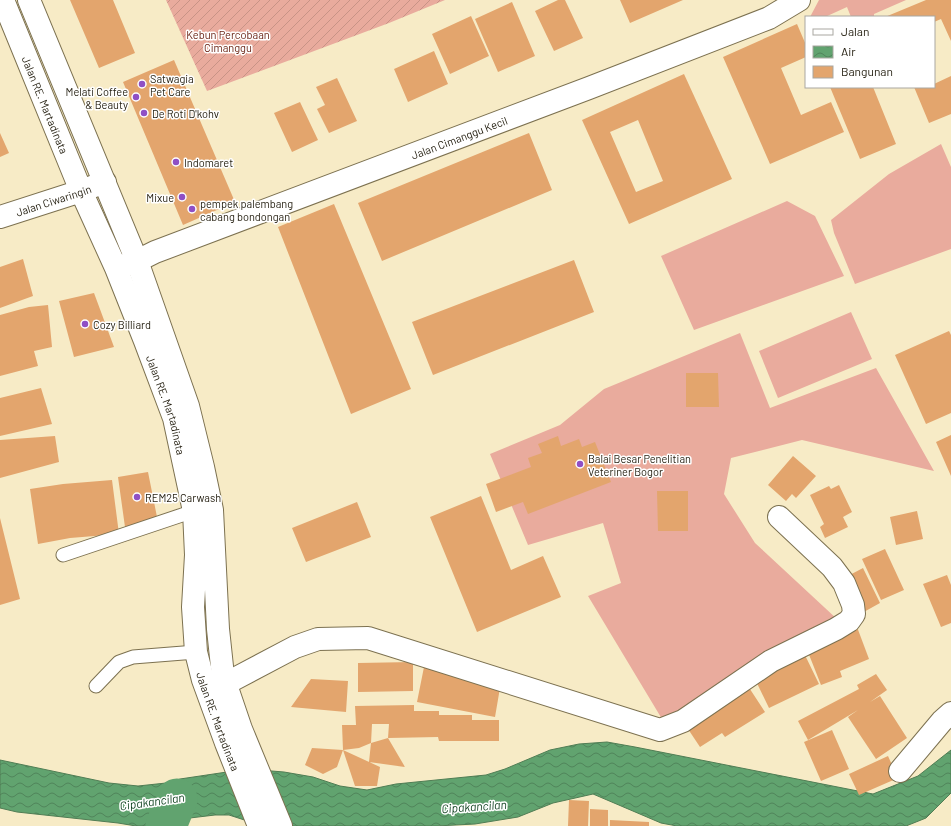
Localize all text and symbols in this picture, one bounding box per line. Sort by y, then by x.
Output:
legend [805,16,935,88]
text: Jalan [841,24,869,38]
park label: Kebun Percobaan Cimanggu [186,28,270,54]
text: Air [841,44,856,58]
street label: Jalan RE. Martadinata [20,54,71,155]
text: Bangunan [841,64,893,78]
place label: Satwagia Pet Care [150,72,194,98]
marker: Satwagia Pet Care [137,79,147,89]
place label: Melati Coffee & Beauty [66,85,128,111]
marker: Melati Coffee & Beauty [131,92,141,102]
place label: De Roti D'kohv [152,107,219,120]
marker: De Roti D'kohv [139,108,149,118]
street label: Jalan Cimanggu Kecil [409,113,509,161]
place label: Indomaret [184,156,233,169]
marker: Indomaret [171,157,181,167]
street label: Jalan Ciwaringin [14,181,93,218]
place label: Mixue [146,191,174,204]
marker: Mixue [177,192,187,202]
place label: pempek palembang cabang bondongan [200,197,293,223]
marker: pempek palembang cabang bondongan [187,204,197,214]
place label: Cozy Billiard [93,318,151,331]
marker: Cozy Billiard [80,319,90,329]
street label: Jalan RE. Martadinata [144,353,188,456]
place label: Balai Besar Penelitian Veteriner Bogor [588,452,691,478]
marker: Balai Besar Penelitian Veteriner Bogor [575,459,585,469]
place label: REM25 Carwash [145,491,221,504]
marker: REM25 Carwash [132,492,142,502]
street label: Jalan RE. Martadinata [195,671,243,772]
water label: Cipakancilan [119,790,185,812]
water label: Cipakancilan [441,797,507,815]

